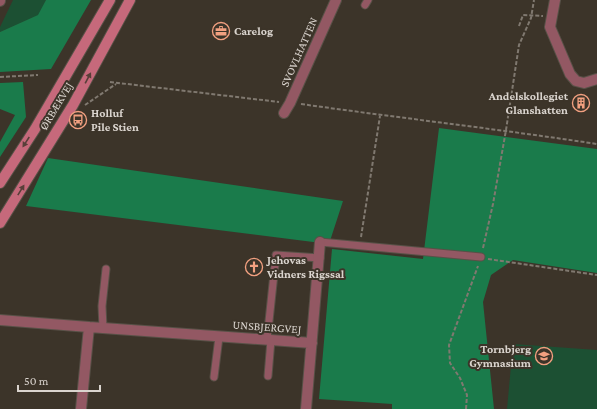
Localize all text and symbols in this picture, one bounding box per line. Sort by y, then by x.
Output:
street label: SVOVLHATTEN [277,15,321,89]
office icon: Carelog [211,21,231,41]
place label: Carelog [234,24,273,38]
one-way arrow [84,72,91,84]
street label: ØRBÆKVEJ [36,79,76,133]
place label: Andelskollegiet Glanshatten [488,89,569,117]
building icon: Andelskollegiet Glanshatten [571,93,591,113]
place label: Holluf Pile Stien [91,106,139,134]
bus stop icon: Holluf Pile Stien [68,110,88,130]
one-way arrow [23,136,30,148]
one-way arrow [17,184,24,196]
place label: Jehovas Vidners Rigssal [265,253,345,281]
church icon: Jehovas Vidners Rigssal [244,257,264,277]
street label: UNSBJERGVEJ [232,318,302,336]
place label: Tornbjerg Gymnasium [469,342,532,370]
school or university icon: Tornbjerg Gymnasium [534,346,554,366]
scale bar [18,367,100,393]
text: 50 m [24,374,49,388]

